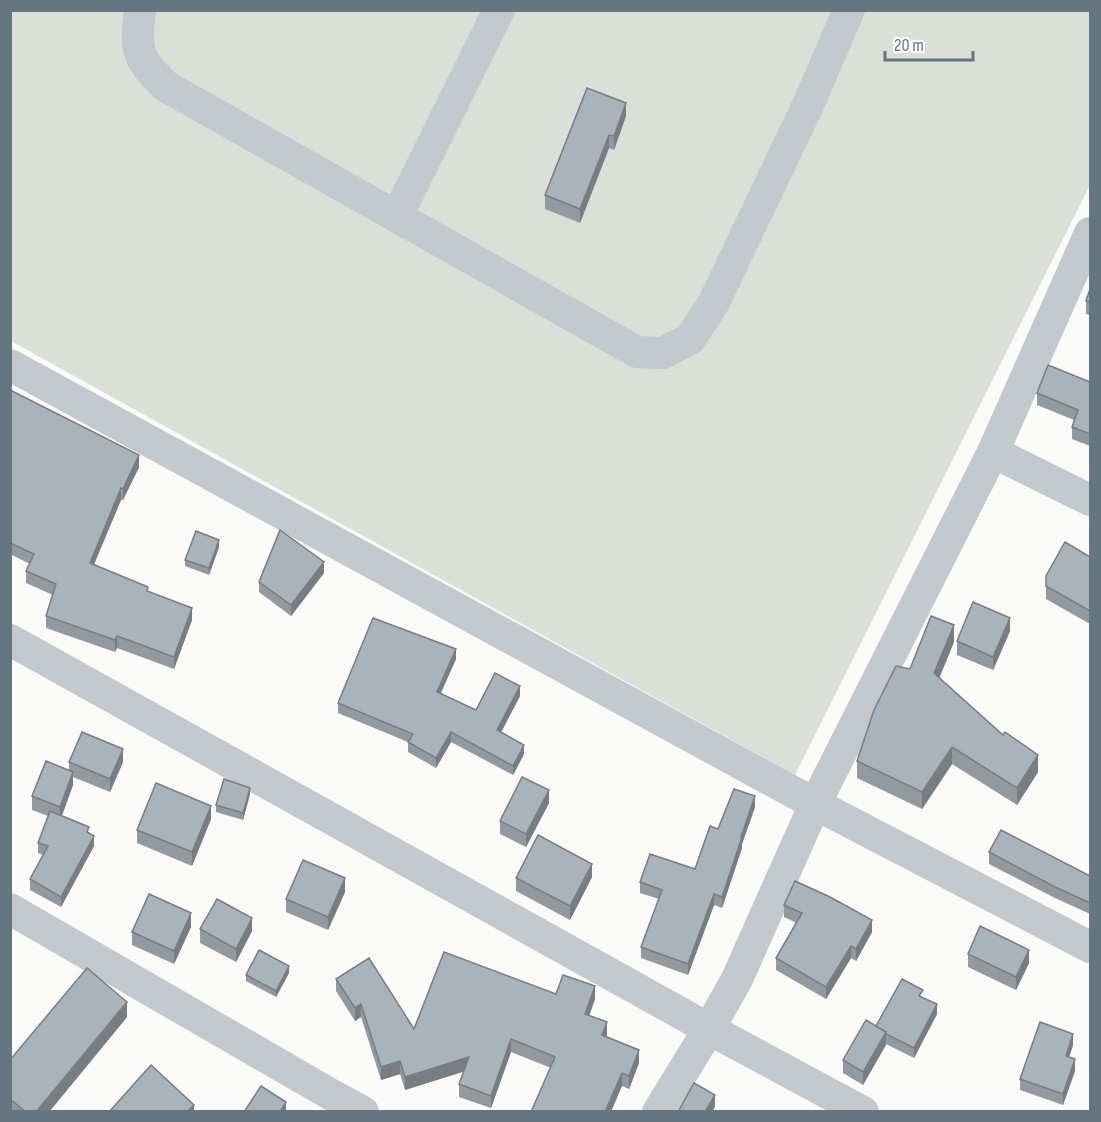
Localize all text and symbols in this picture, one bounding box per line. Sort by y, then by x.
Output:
scale bar [885,24,974,62]
text: 20 m [894,35,924,56]

